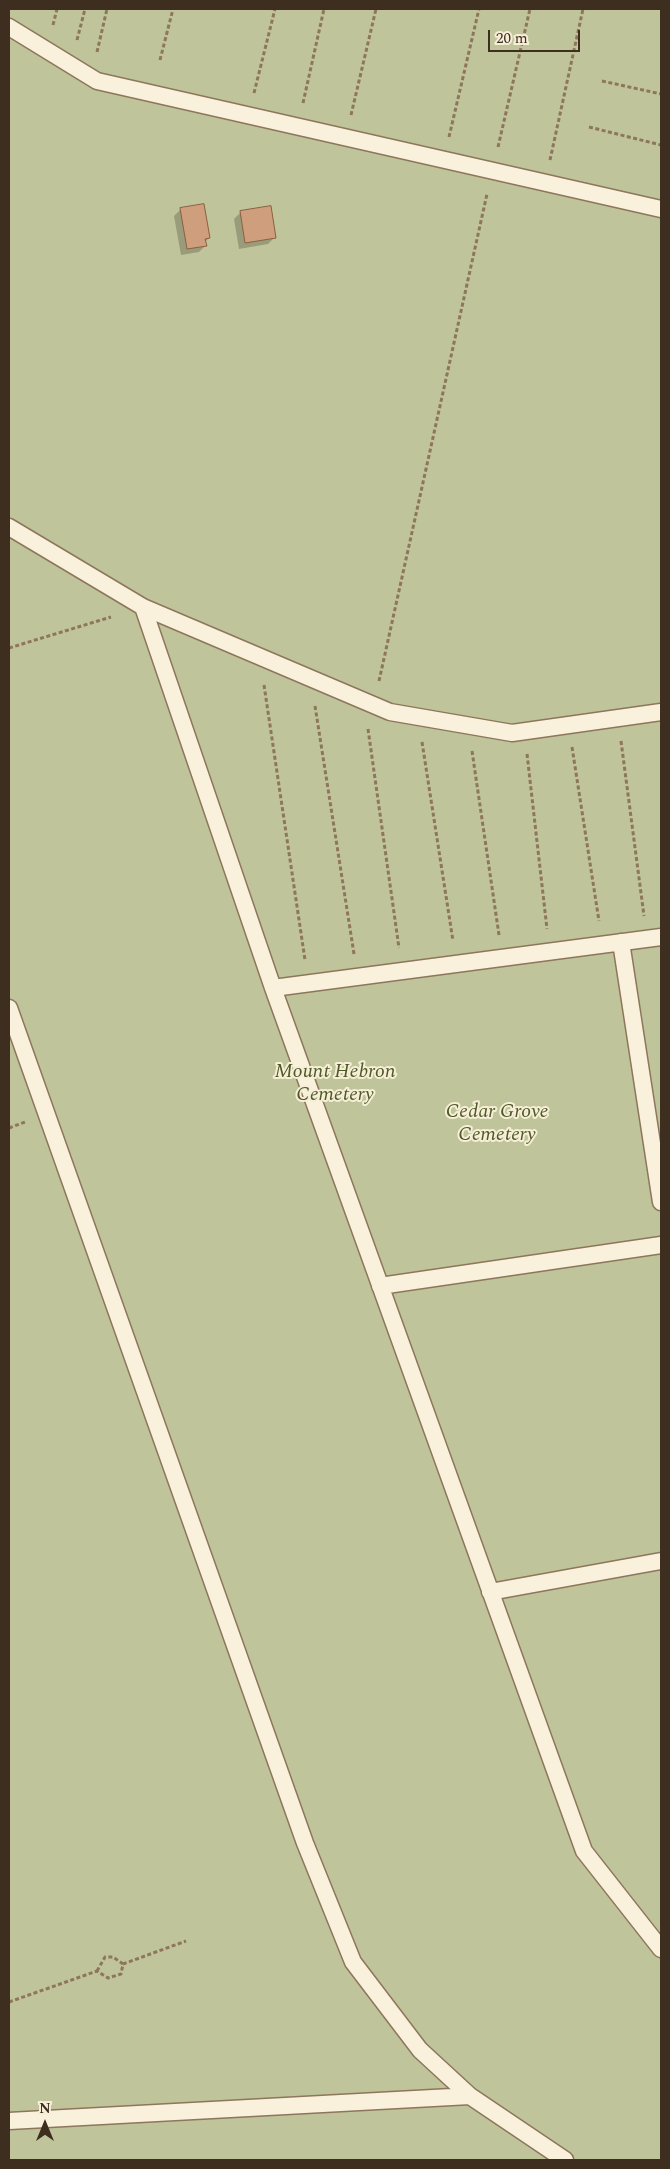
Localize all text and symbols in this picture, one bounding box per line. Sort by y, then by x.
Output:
scale bar [490,20,582,52]
text: 20 m [496,27,528,50]
park label: Mount Hebron Cemetery [274,1061,396,1108]
park label: Cedar Grove Cemetery [446,1101,548,1148]
text: N [39,2098,51,2119]
north arrow [20,2099,70,2149]

